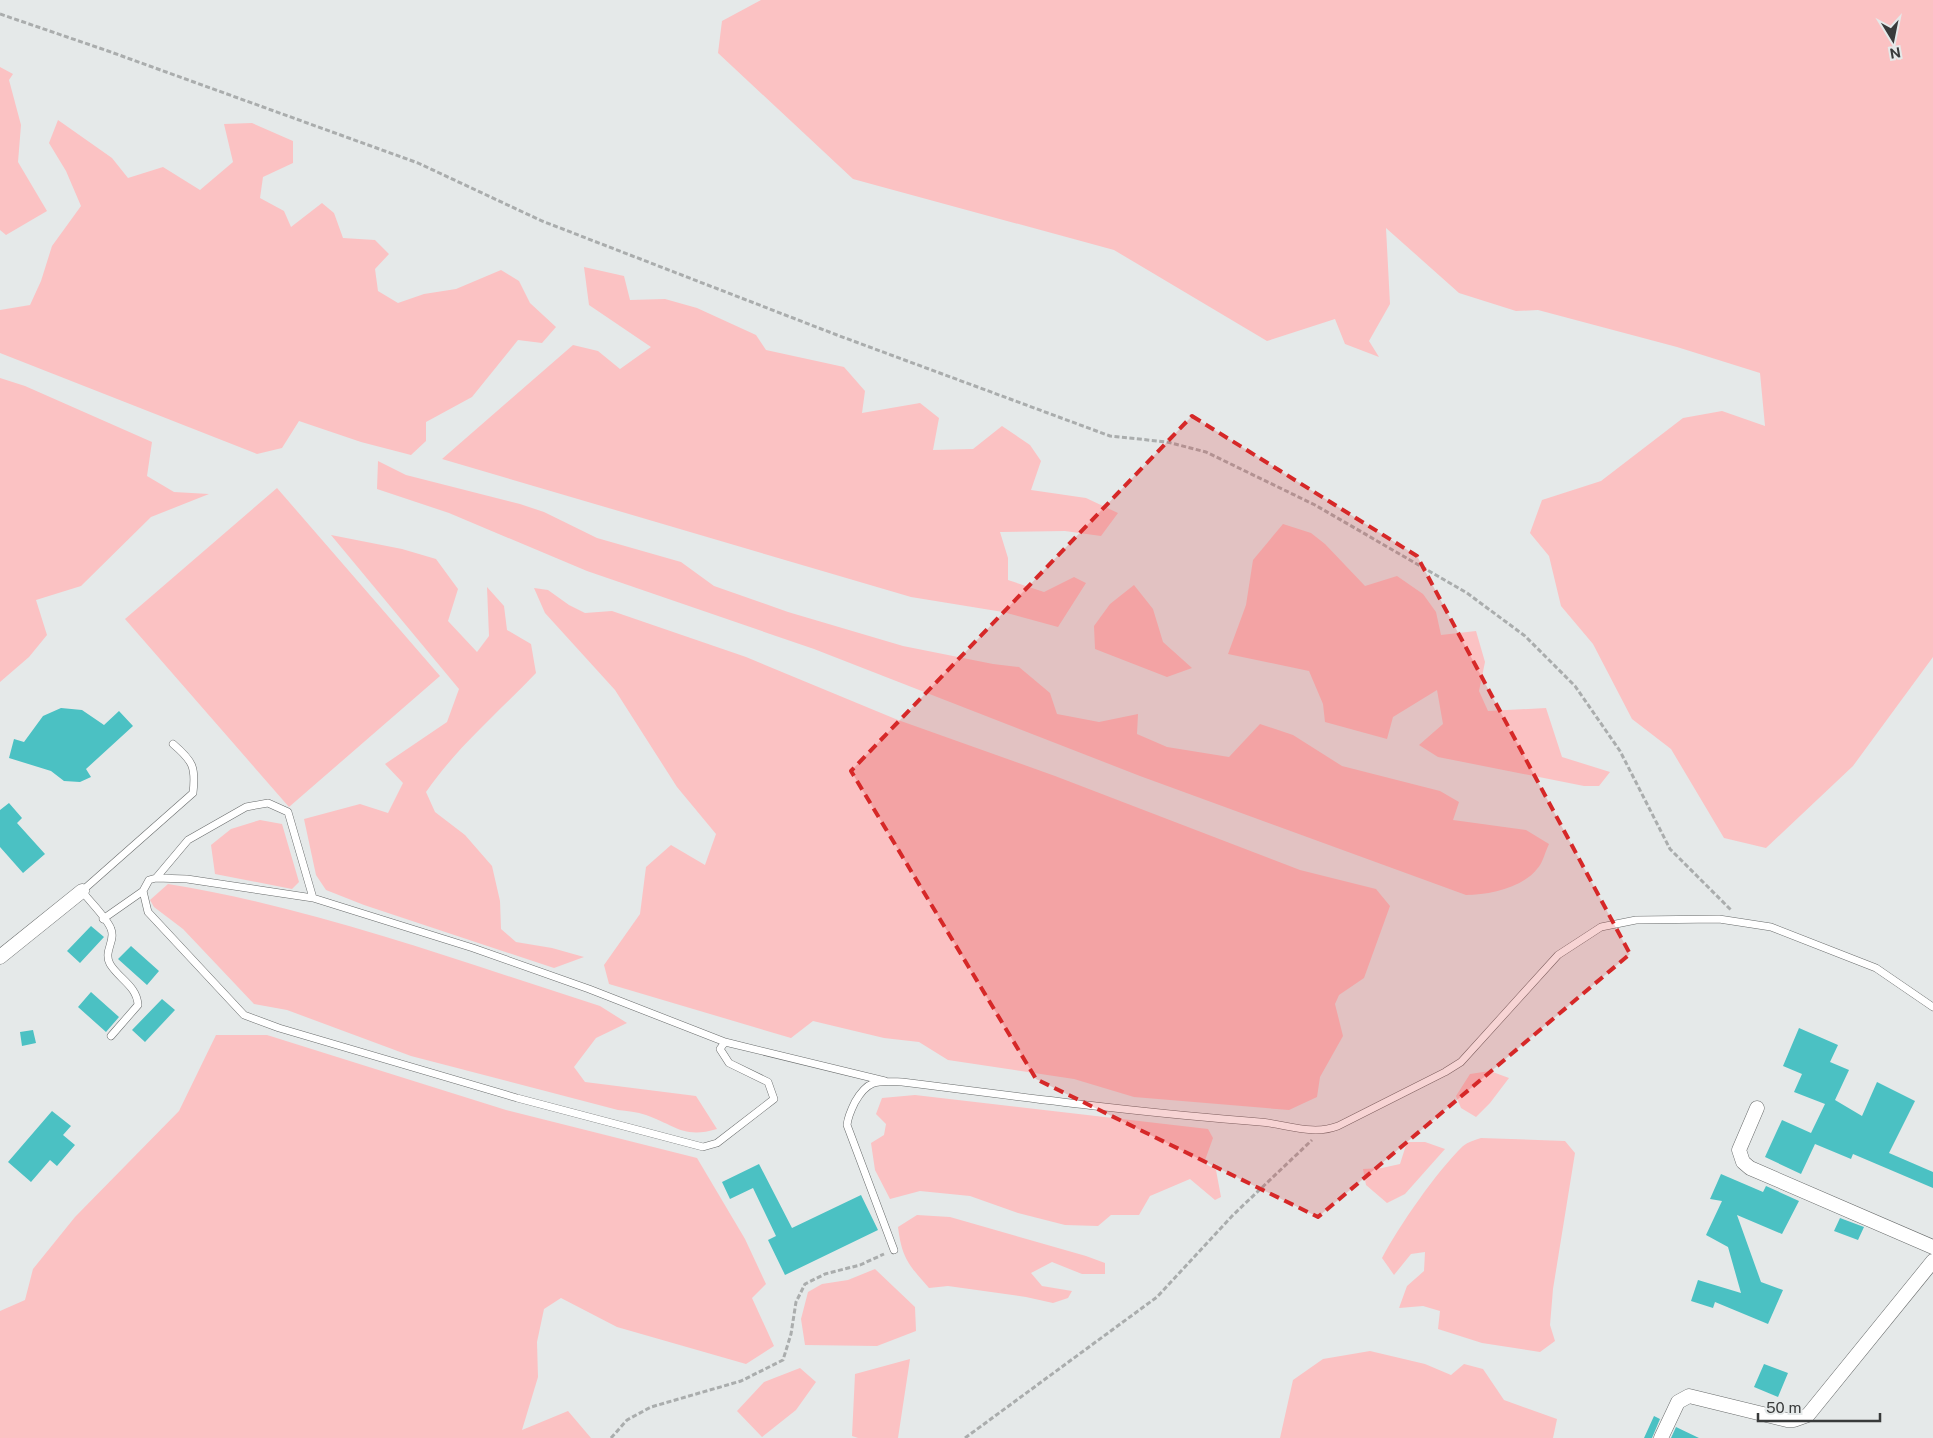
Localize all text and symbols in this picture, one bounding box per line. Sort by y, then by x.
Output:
north arrow [1868,15,1918,65]
text: N [1888,44,1902,62]
scale bar [1758,1390,1880,1422]
text: 50 m [1766,1399,1801,1416]

